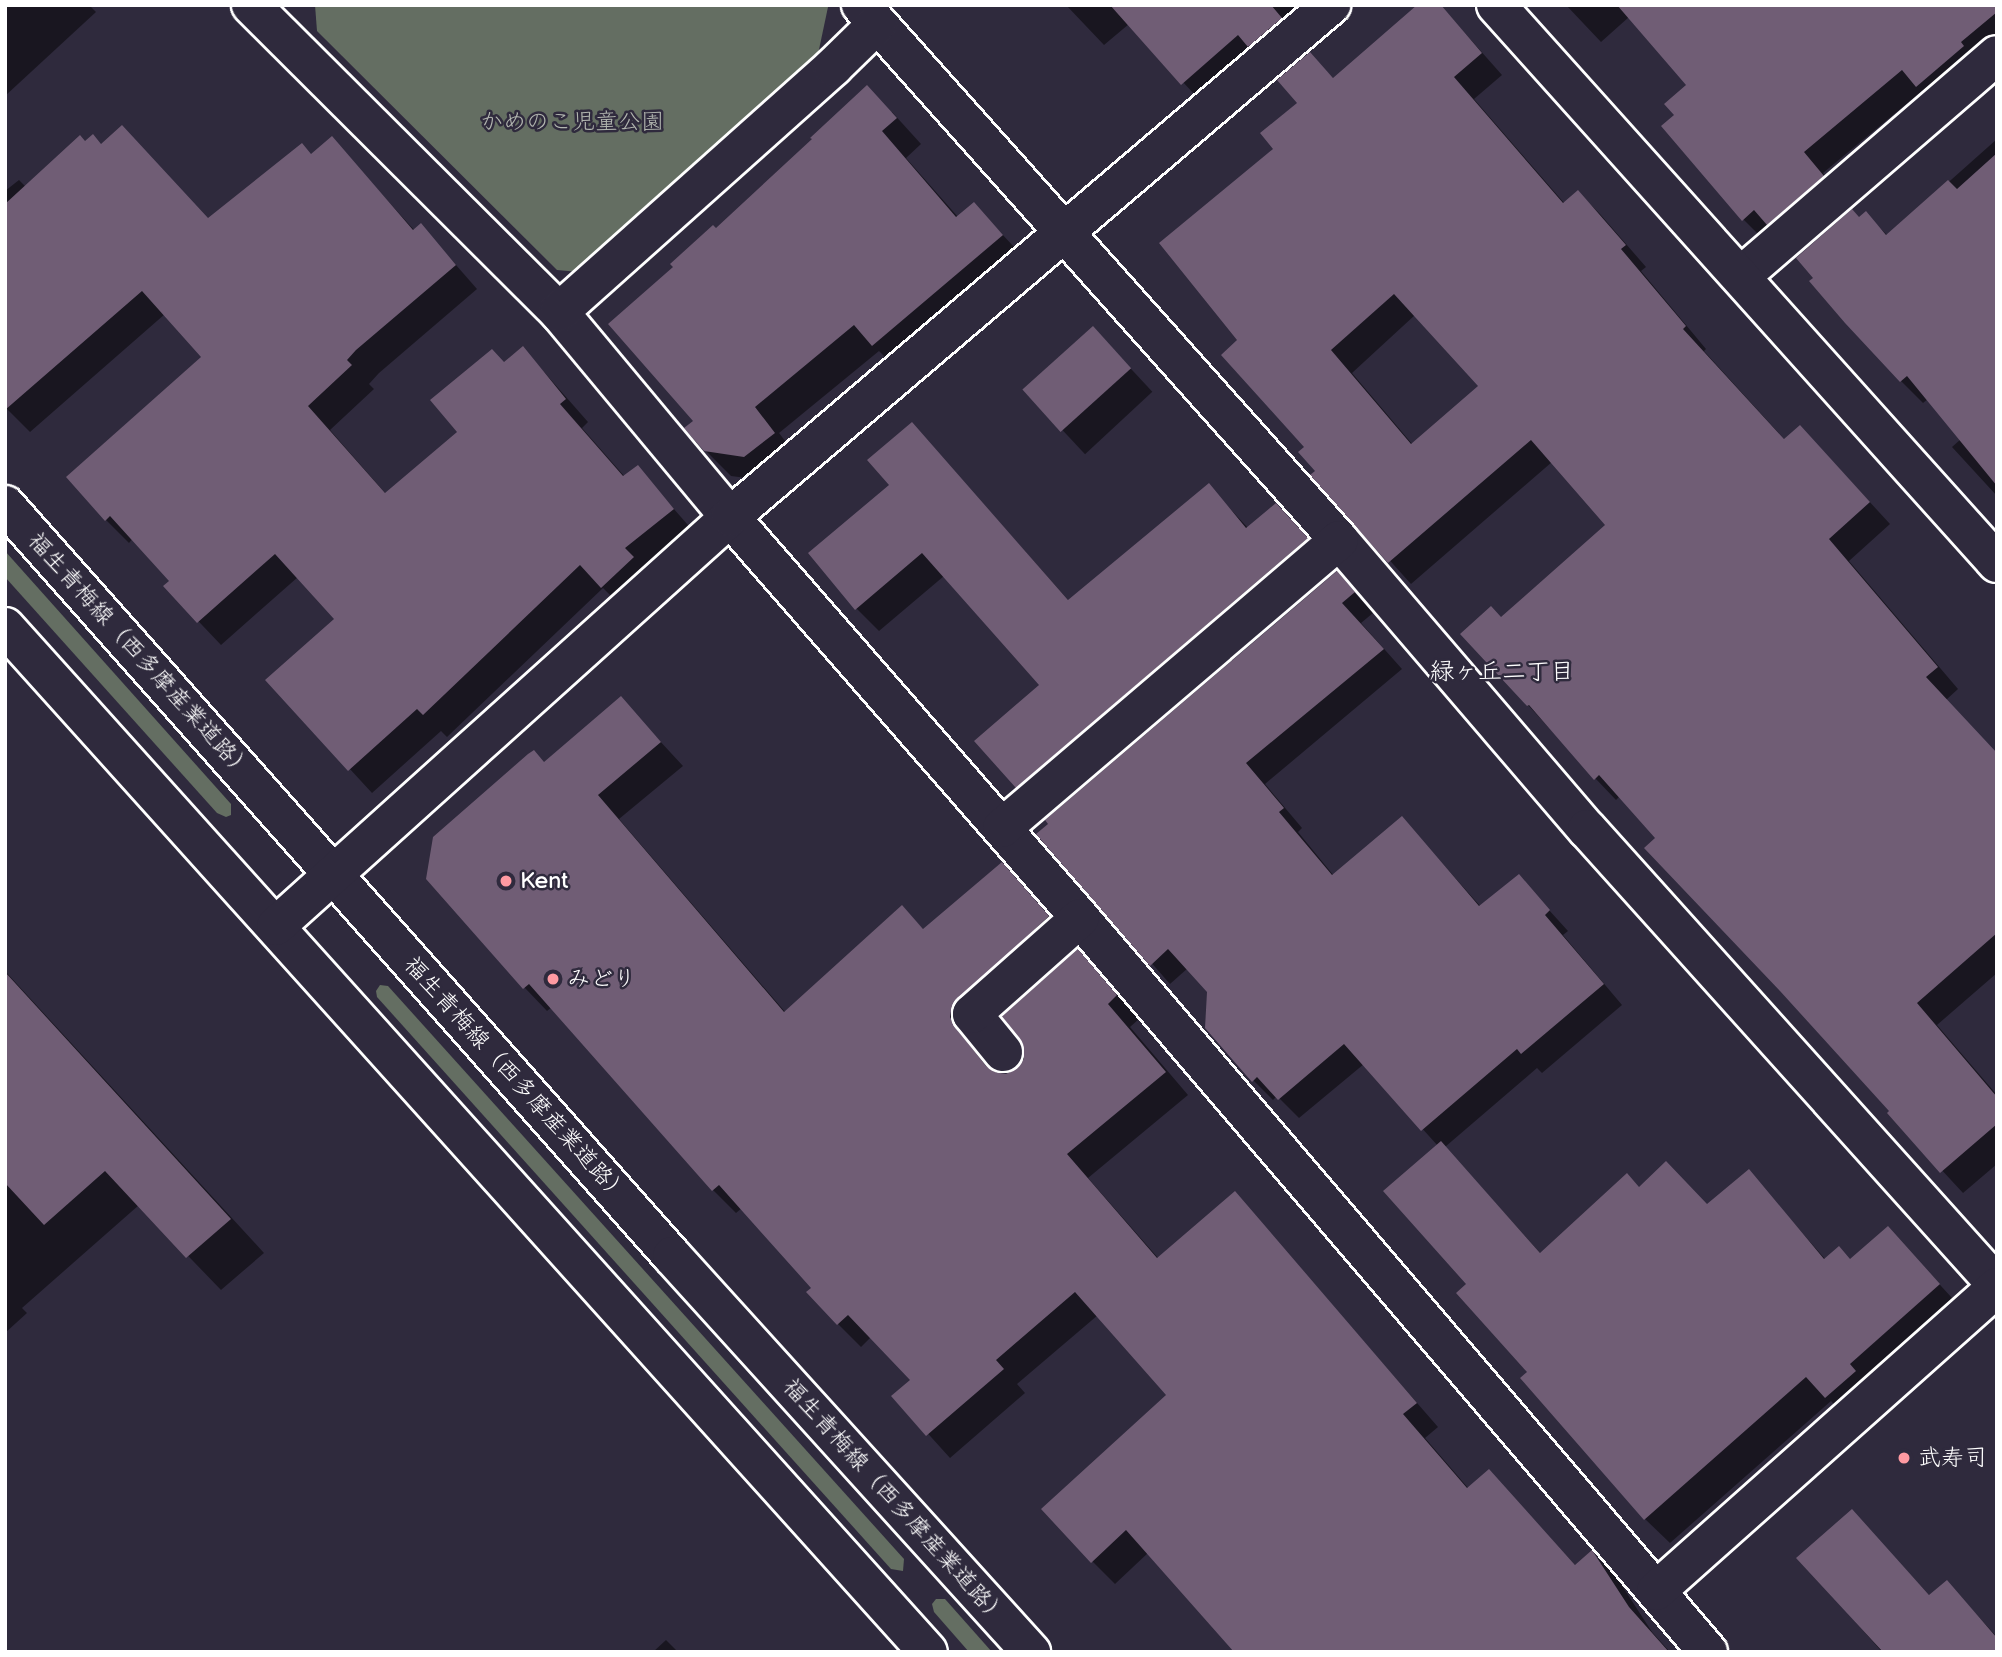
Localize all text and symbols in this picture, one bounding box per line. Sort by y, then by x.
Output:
park label: かめのこ児童公園 [480,108,664,136]
street label: 福生青梅線（西多摩産業道路） [22,527,258,785]
district label: 緑ヶ丘二丁目 [1430,658,1574,686]
place label: Kent [520,867,568,895]
marker: Kent [498,873,514,889]
street label: 福生青梅線（西多摩産業道路） [398,951,634,1209]
place label: みどり [567,965,636,993]
marker: みどり [545,971,561,987]
street label: 福生青梅線（西多摩産業道路） [777,1373,1013,1631]
place label: 武寿司 [1918,1444,1987,1472]
marker: 武寿司 [1896,1450,1912,1466]

